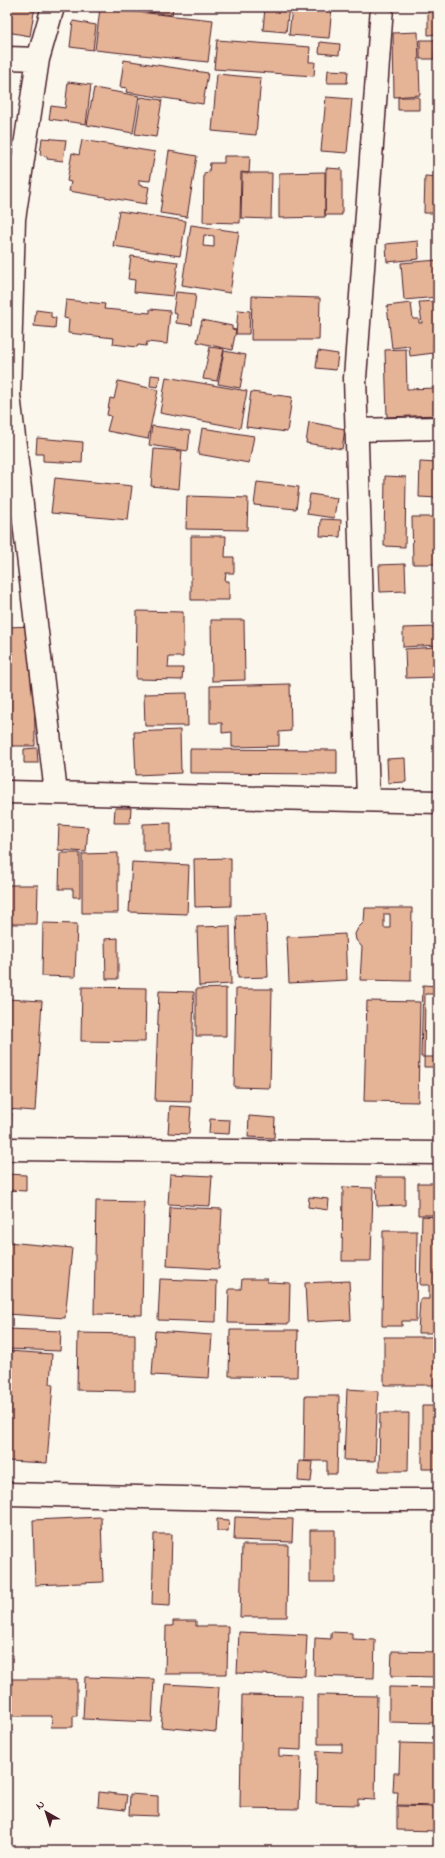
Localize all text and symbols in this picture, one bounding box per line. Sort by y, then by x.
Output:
north arrow [26,1792,66,1832]
text: N [32,1796,48,1814]

